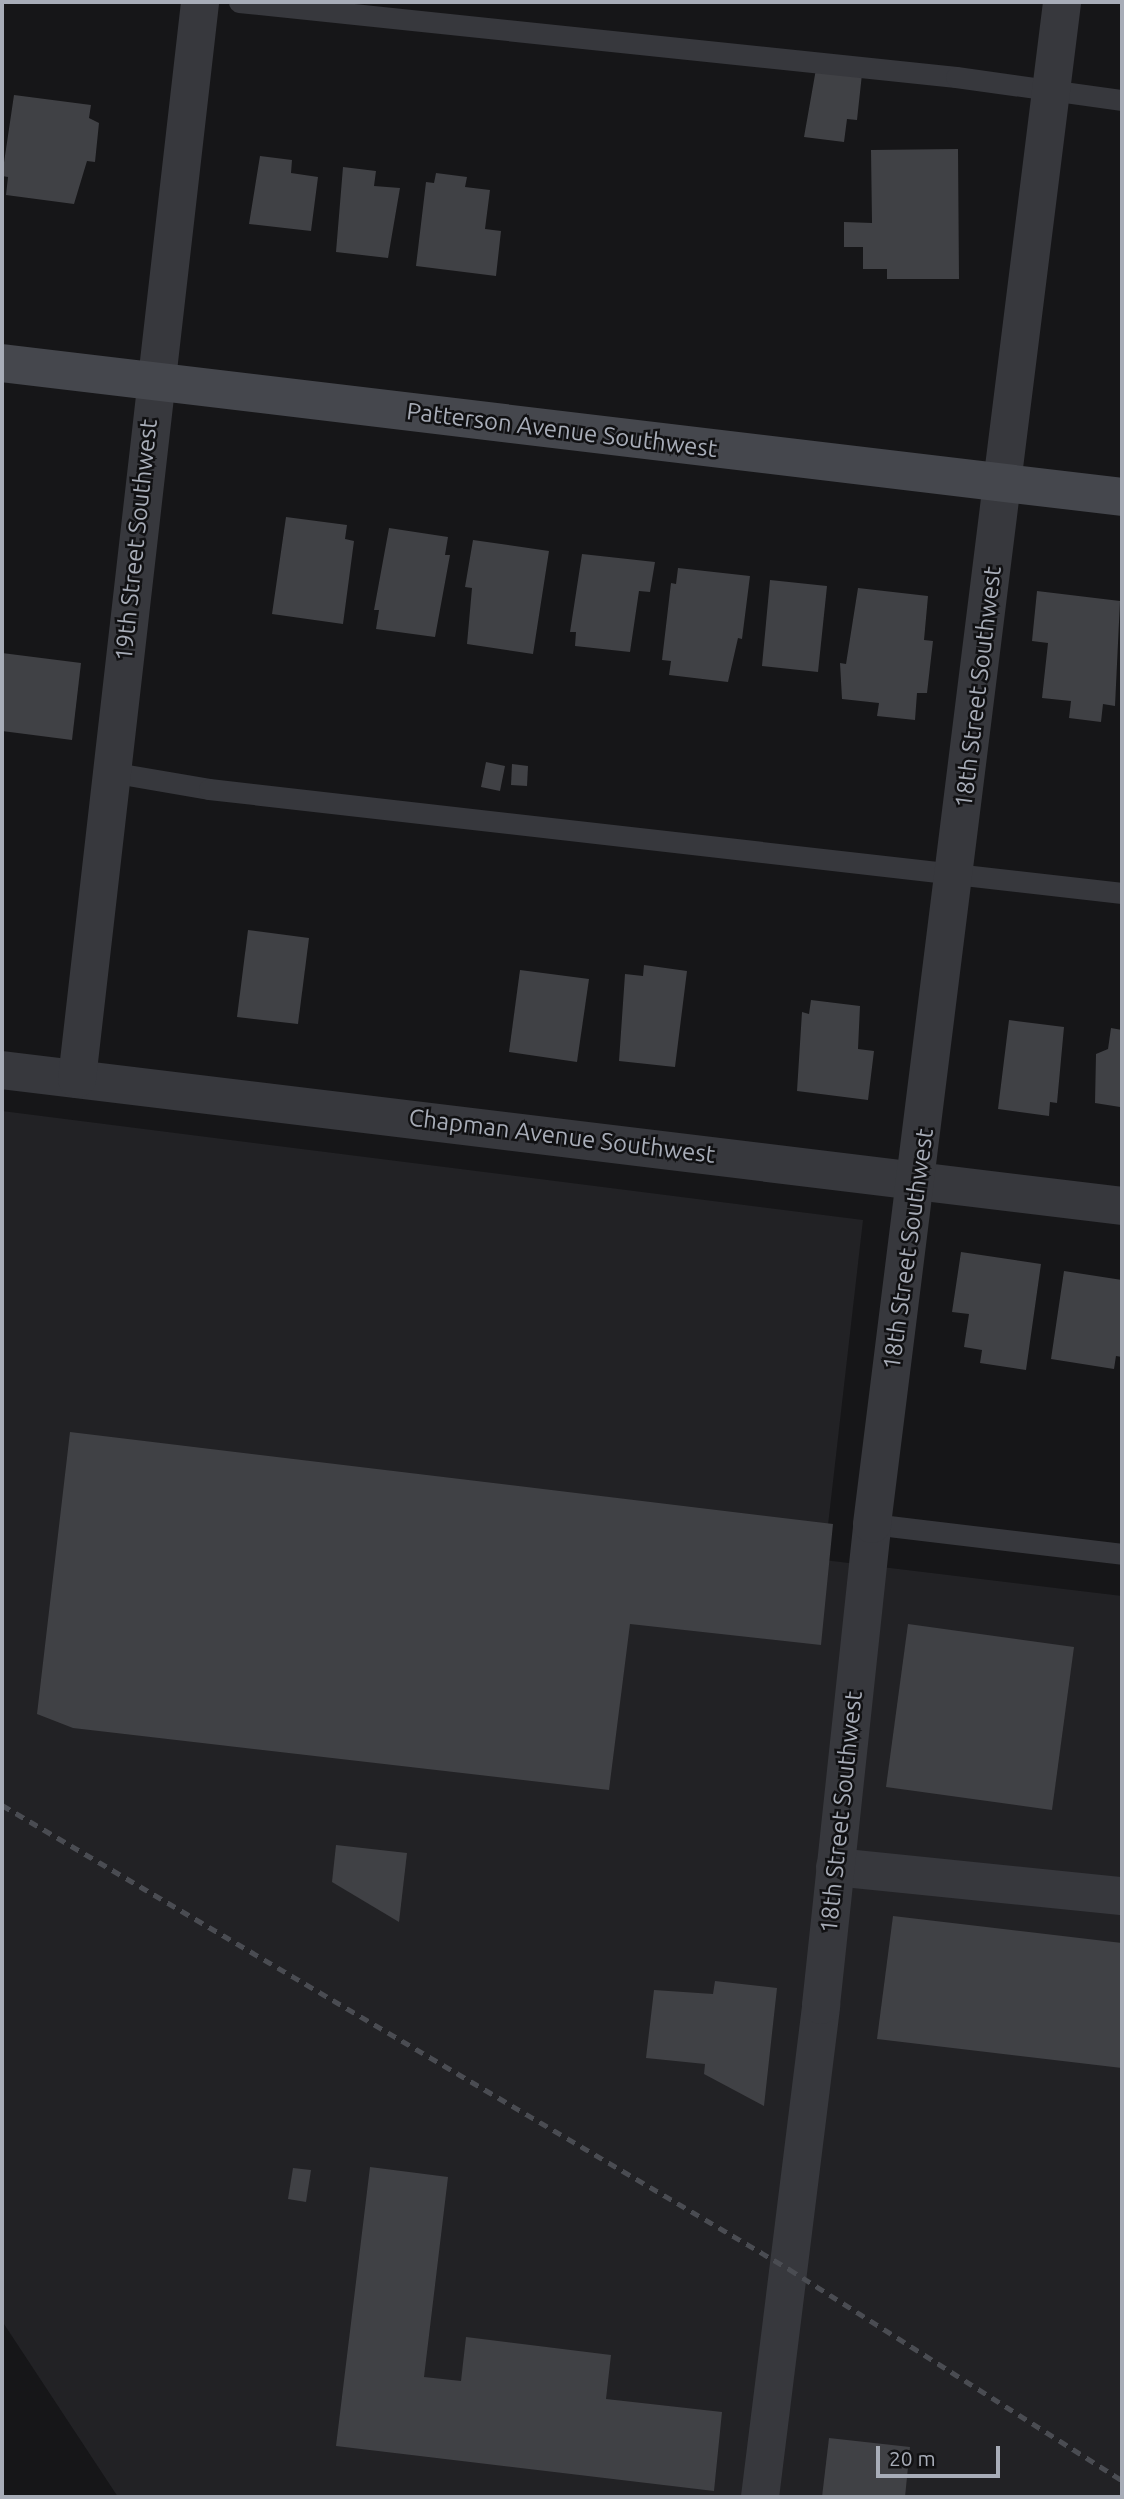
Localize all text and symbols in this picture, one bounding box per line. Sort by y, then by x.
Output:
street label: Patterson Avenue Southwest [405,397,719,463]
street label: 19th Street Southwest [109,417,163,663]
street label: 18th Street Southwest [949,564,1007,810]
street label: Chapman Avenue Southwest [407,1103,717,1169]
street label: 18th Street Southwest [877,1127,939,1371]
street label: 18th Street Southwest [814,1689,868,1935]
scale bar [879,2432,1003,2476]
text: 20 m [889,2446,936,2470]

